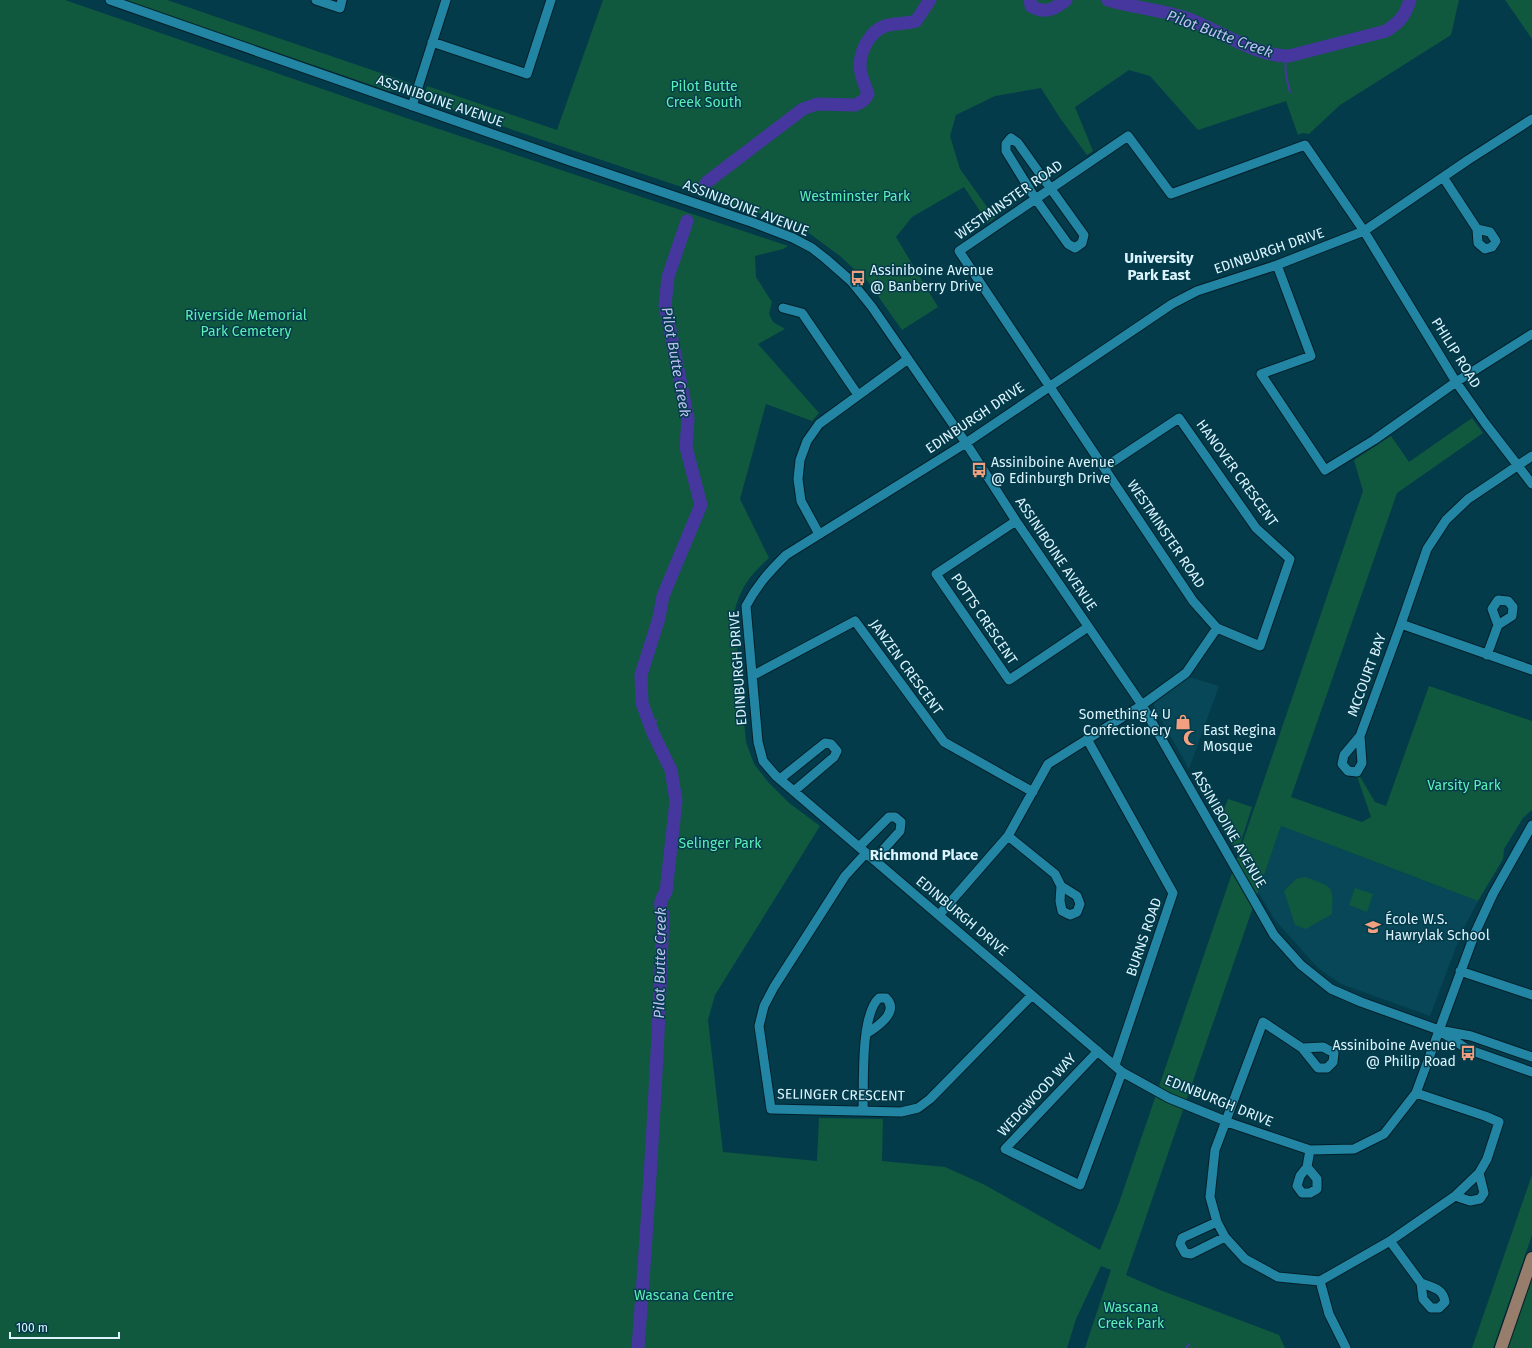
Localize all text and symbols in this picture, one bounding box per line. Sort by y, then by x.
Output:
water label: Pilot Butte Creek [1164,6,1276,62]
street label: ASSINIBOINE AVENUE [374,71,506,131]
park label: Pilot Butte Creek South [666,78,742,111]
street label: WESTMINSTER ROAD [952,157,1066,243]
street label: ASSINIBOINE AVENUE [681,176,811,240]
park label: Westminster Park [800,188,911,205]
street label: EDINBURGH DRIVE [1212,224,1326,278]
district label: University Park East [1124,249,1194,284]
place label: Assiniboine Avenue @ Banberry Drive [870,262,994,295]
bus stop icon: Assiniboine Avenue @ Banberry Drive [849,269,867,287]
water label: Pilot Butte Creek [657,305,695,419]
park label: Riverside Memorial Park Cemetery [185,307,307,340]
street label: PHILIP ROAD [1428,315,1484,391]
street label: EDINBURGH DRIVE [922,379,1028,457]
street label: HANOVER CRESCENT [1193,416,1282,530]
place label: Assiniboine Avenue @ Edinburgh Drive [991,454,1115,487]
bus stop icon: Assiniboine Avenue @ Edinburgh Drive [970,461,988,479]
street label: WESTMINSTER ROAD [1123,477,1209,591]
street label: ASSINIBOINE AVENUE [1012,494,1100,614]
street label: POTTS CRESCENT [947,570,1021,668]
street label: EDINBURGH DRIVE [725,610,751,726]
street label: JANZEN CRESCENT [866,616,947,718]
street label: MCCOURT BAY [1344,631,1390,719]
place label: Something 4 U Confectionery [1079,706,1171,739]
shop icon: Something 4 U Confectionery [1174,713,1192,731]
place label: East Regina Mosque [1203,722,1276,755]
mosque icon: East Regina Mosque [1182,729,1200,747]
street label: ASSINIBOINE AVENUE [1188,767,1270,891]
park label: Varsity Park [1427,777,1502,794]
park label: Selinger Park [679,835,762,852]
district label: Richmond Place [870,846,978,864]
street label: EDINBURGH DRIVE [912,872,1012,960]
street label: BURNS ROAD [1123,895,1165,979]
water label: Pilot Butte Creek [650,907,670,1019]
place label: École W.S. Hawrylak School [1385,910,1490,944]
school or university icon: École W.S. Hawrylak School [1364,918,1382,936]
place label: Assiniboine Avenue @ Philip Road [1332,1037,1456,1070]
bus stop icon: Assiniboine Avenue @ Philip Road [1459,1044,1477,1062]
street label: WEDGWOOD WAY [994,1050,1080,1140]
street label: EDINBURGH DRIVE [1162,1072,1276,1130]
street label: SELINGER CRESCENT [777,1085,906,1105]
park label: Wascana Centre [634,1287,734,1304]
park label: Wascana Creek Park [1098,1299,1165,1332]
scale bar [10,1314,119,1340]
text: 100 m [16,1321,48,1335]

